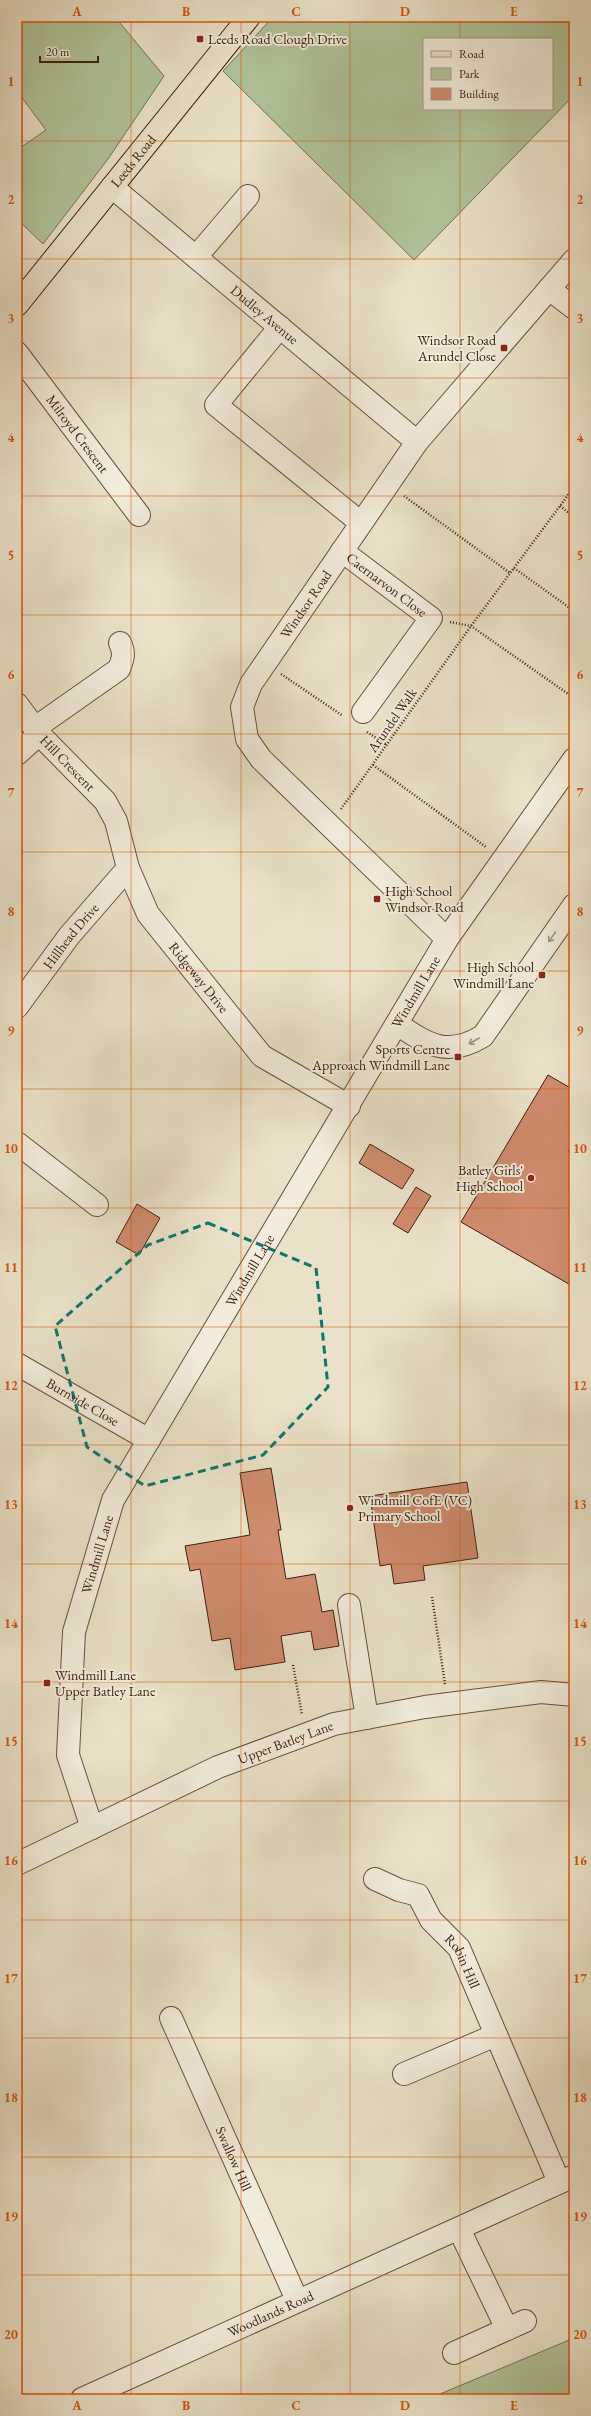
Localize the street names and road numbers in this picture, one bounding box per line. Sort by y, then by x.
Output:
street label: Leeds Road [106,130,160,191]
street label: Dudley Avenue [227,281,303,349]
street label: Milroyd Crescent [42,391,114,477]
street label: Caernarvon Close [343,548,431,621]
street label: Windsor Road [276,566,336,642]
street label: Arundel Walk [363,684,421,757]
street label: Hill Crescent [36,731,100,795]
street label: Hillhead Drive [39,899,103,973]
street label: Ridgeway Drive [165,938,233,1017]
street label: Windmill Lane [387,952,444,1031]
street label: Windmill Lane [221,1230,279,1310]
street label: Burnside Close [43,1374,123,1430]
street label: Windmill Lane [77,1512,117,1596]
street label: Upper Batley Lane [235,1716,336,1768]
street label: Robin Hill [441,1930,484,1992]
street label: Swallow Hill [212,2123,256,2194]
street label: Woodlands Road [225,2286,317,2341]

